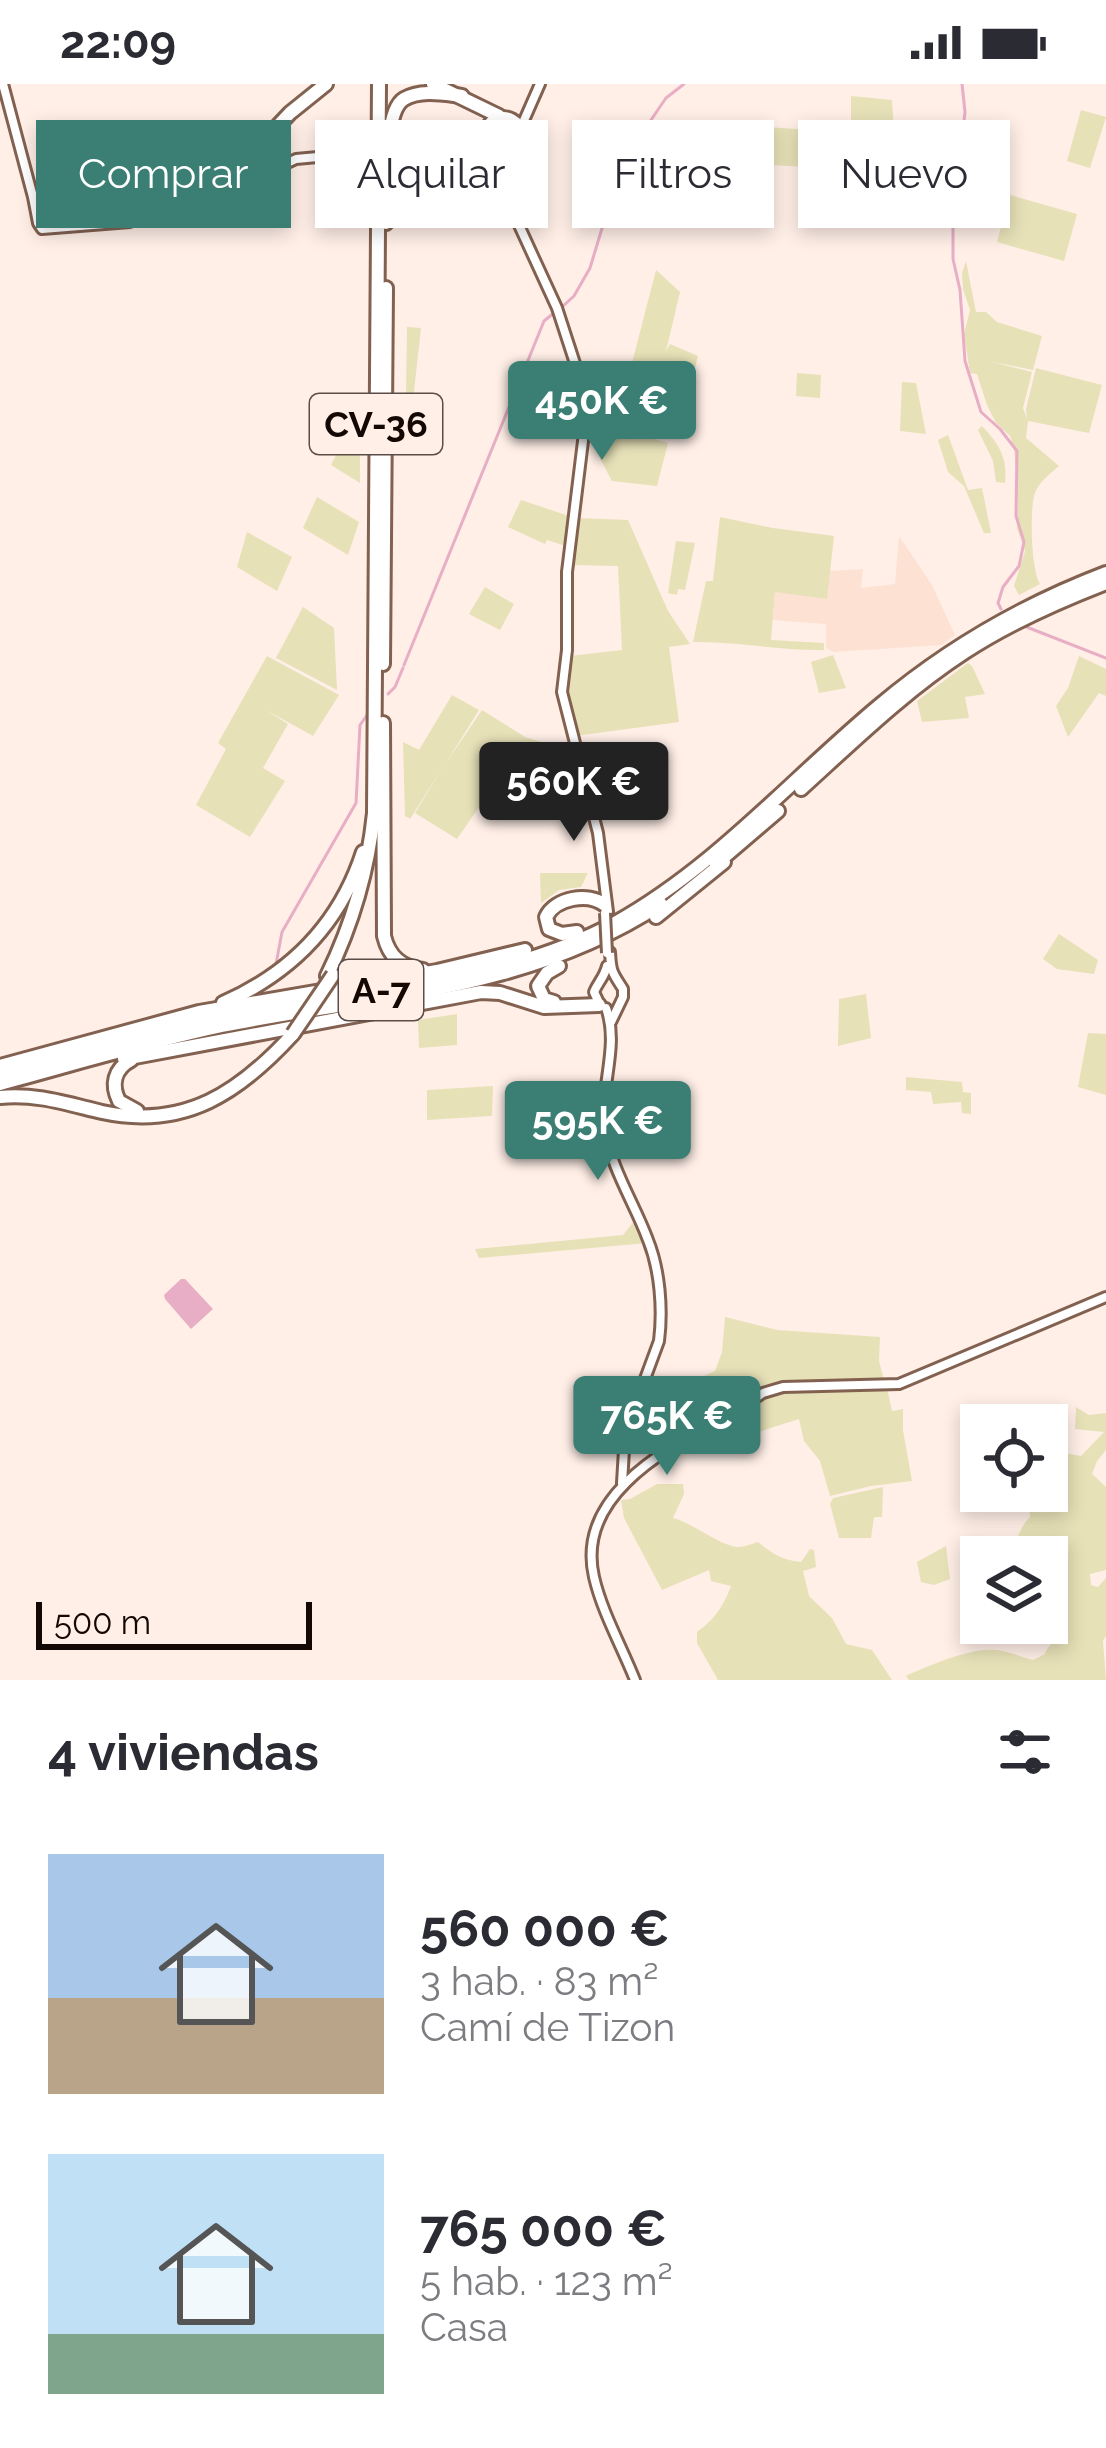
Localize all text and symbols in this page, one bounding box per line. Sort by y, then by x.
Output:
text: 22:09 [60,16,176,69]
chip: Comprar [36,120,291,228]
chip: Alquilar [315,120,548,228]
chip: Filtros [572,120,774,228]
chip: Nuevo [798,120,1010,228]
pin: 450K € [504,361,700,463]
text: 450K € [535,377,669,423]
road number: CV-36 [310,394,442,454]
pin: 560K € [476,742,672,844]
text: 560K € [506,758,642,804]
road number: A-7 [339,960,423,1020]
pin: 595K € [500,1081,696,1183]
text: 595K € [532,1097,664,1143]
pin: 765K € [569,1376,765,1478]
text: 765K € [600,1392,734,1438]
map controls [960,1404,1068,1644]
button: locate [960,1404,1068,1512]
button: layers [960,1536,1068,1644]
scale bar [36,1596,312,1649]
text: 500 m [54,1603,151,1642]
icon: filters [992,1719,1058,1785]
text: 4 viviendas [48,1722,319,1782]
text: 560 000 € [420,1898,670,1958]
icon: home [144,1902,288,2046]
text: 3 hab. · 83 m² [420,1958,658,2004]
text: Camí de Tizon [420,2004,675,2050]
text: 765 000 € [420,2198,667,2258]
icon: home [144,2202,288,2346]
text: 5 hab. · 123 m² [420,2258,673,2304]
text: Casa [420,2304,508,2350]

